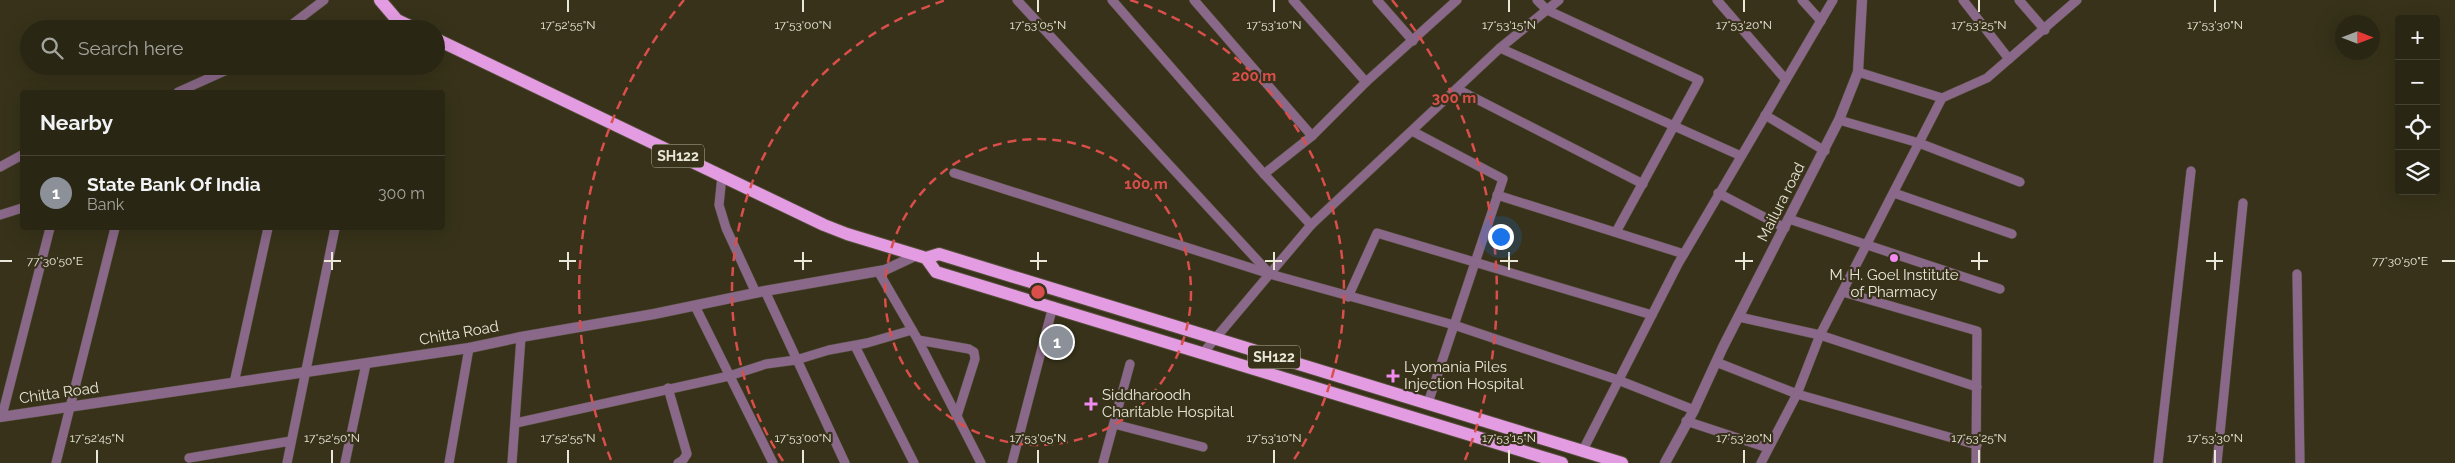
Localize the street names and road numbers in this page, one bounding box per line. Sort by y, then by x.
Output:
road number: SH122 [652,144,704,168]
street label: Mailura road [1753,160,1809,244]
street label: Chitta Road [418,317,500,349]
road number: SH122 [1248,346,1300,368]
street label: Chitta Road [18,378,100,408]

